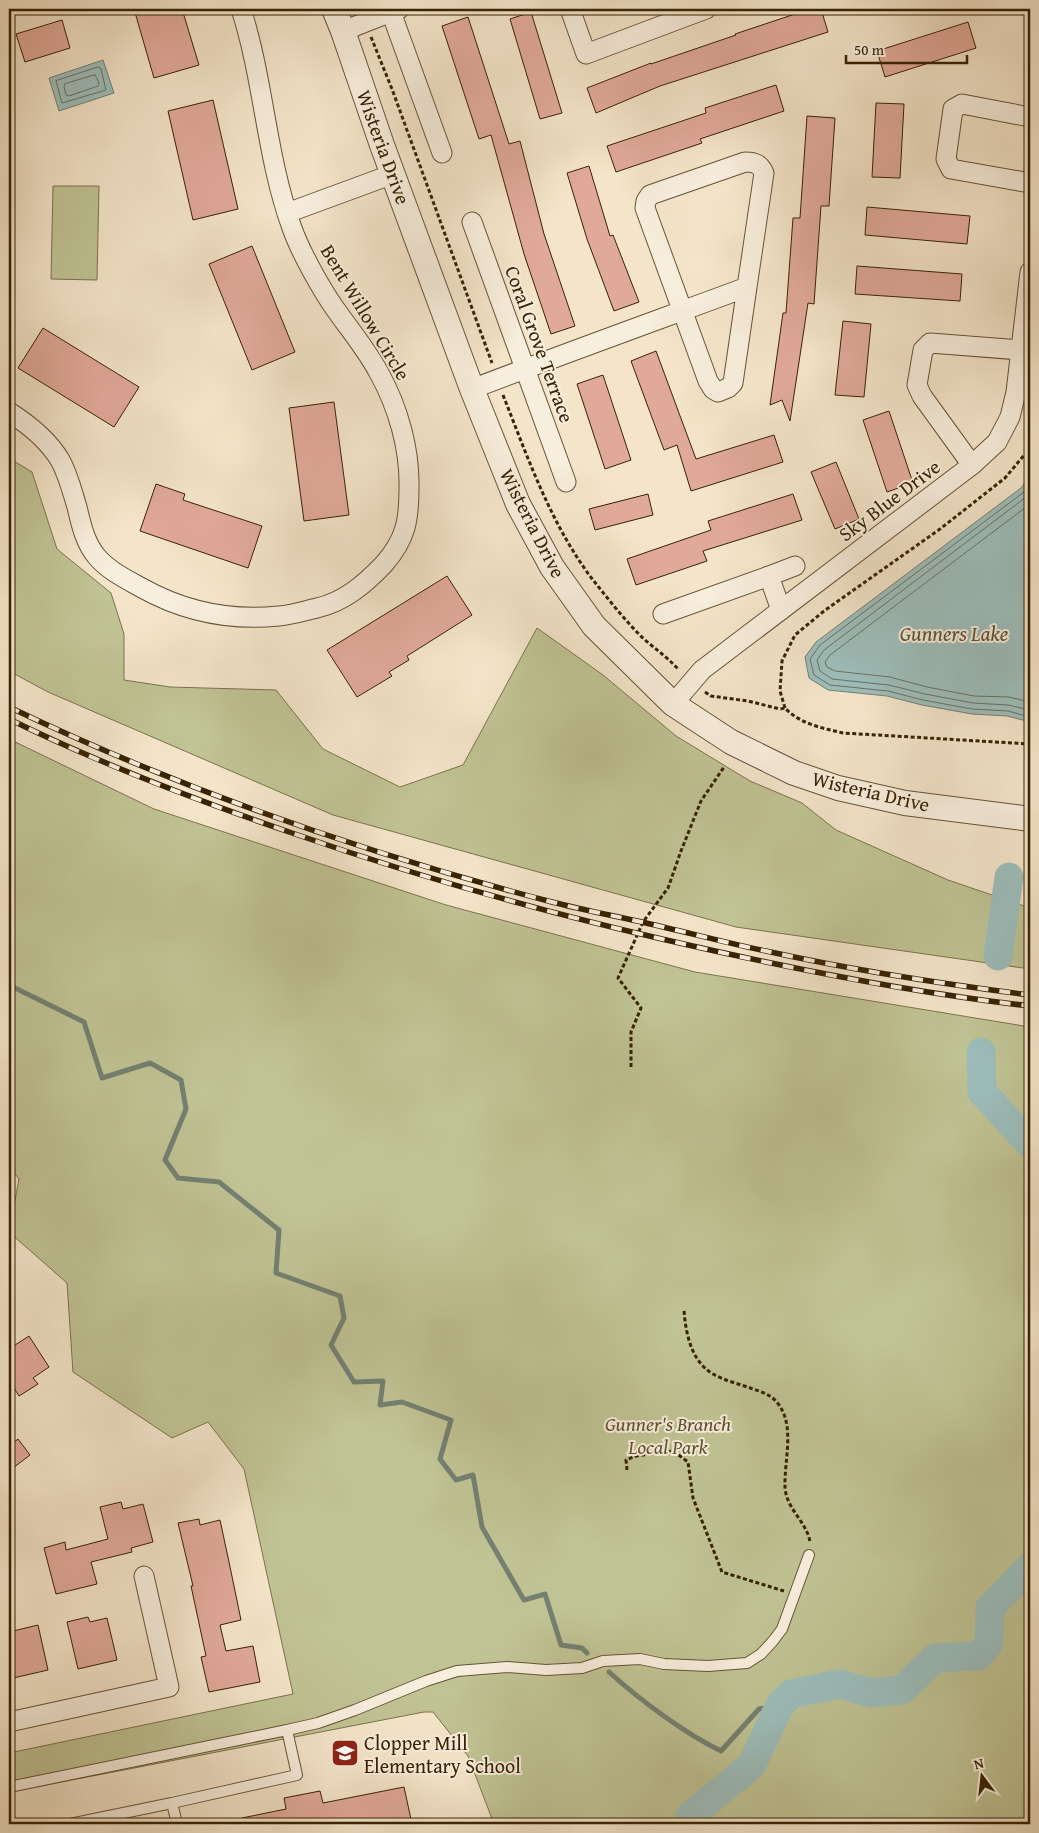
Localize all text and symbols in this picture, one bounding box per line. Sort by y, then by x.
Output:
scale bar [846,32,968,64]
text: 50 m [854,39,885,60]
street label: Wisteria Drive [350,86,418,208]
street label: Bent Willow Circle [314,239,418,385]
street label: Coral Grove Terrace [498,261,582,427]
street label: Sky Blue Drive [832,452,946,548]
street label: Wisteria Drive [493,463,573,583]
water label: Gunners Lake [900,618,1008,649]
street label: Wisteria Drive [809,763,933,819]
park label: Gunner's Branch Local Park [605,1409,731,1461]
place label: Clopper Mill Elementary School [364,1728,521,1780]
school or university icon: Clopper Mill Elementary School [330,1738,360,1768]
north arrow [956,1750,1006,1800]
text: N [972,1752,986,1774]

